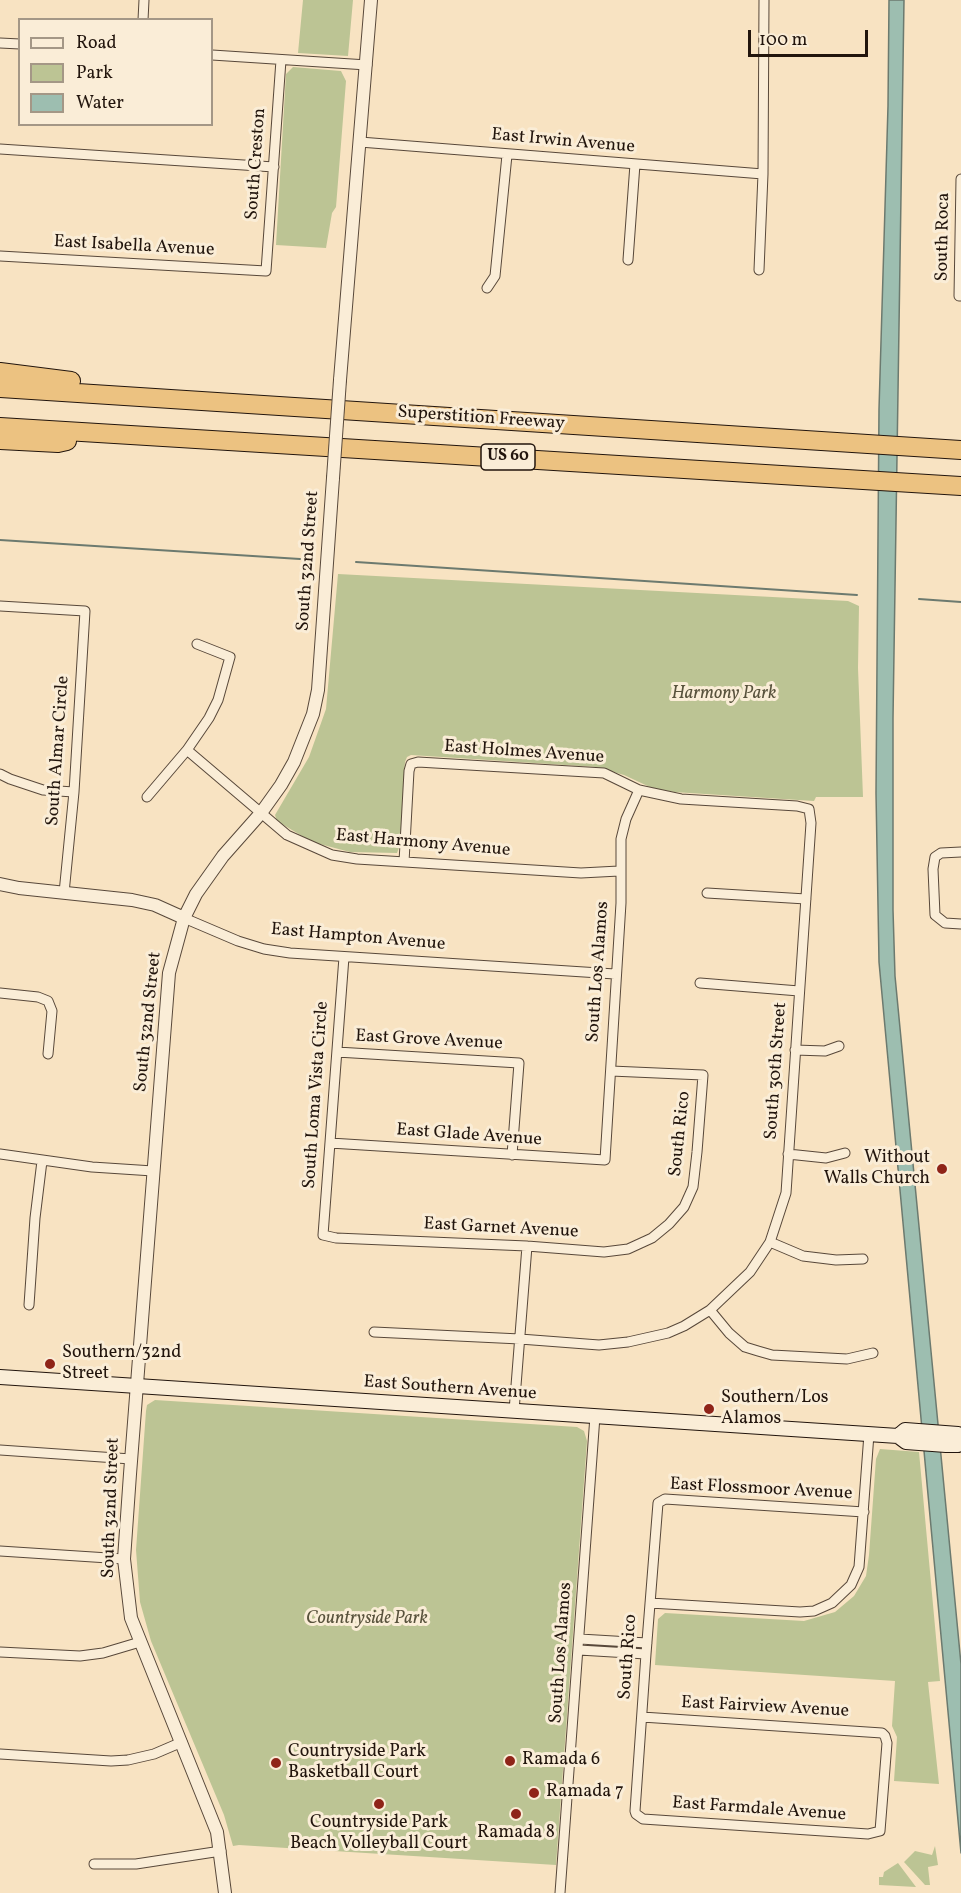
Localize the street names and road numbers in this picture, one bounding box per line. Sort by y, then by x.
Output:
street label: South Creston [242,107,272,221]
street label: East Irwin Avenue [490,125,636,159]
street label: South Roca [932,192,956,282]
street label: East Isabella Avenue [53,232,215,262]
street label: Superstition Freeway [397,402,565,436]
road number: US 60 [481,444,535,470]
street label: South 32nd Street [293,490,325,632]
street label: South Almar Circle [43,675,75,827]
street label: East Holmes Avenue [443,737,605,769]
street label: East Harmony Avenue [335,826,511,862]
street label: South Los Alamos [583,901,615,1043]
street label: East Hampton Avenue [270,920,446,956]
street label: South 32nd Street [131,951,167,1093]
street label: South Loma Vista Circle [300,1000,334,1190]
street label: South 30th Street [761,1002,793,1140]
street label: East Grove Avenue [355,1026,503,1056]
street label: South Rico [666,1090,696,1178]
street label: East Glade Avenue [395,1120,543,1152]
street label: East Garnet Avenue [423,1214,579,1244]
street label: East Southern Avenue [363,1372,537,1406]
street label: South 32nd Street [99,1437,125,1579]
street label: East Flossmoor Avenue [669,1474,853,1506]
street label: South Los Alamos [546,1582,578,1724]
street label: South Rico [615,1614,643,1700]
street label: East Fairview Avenue [680,1693,850,1723]
street label: East Farmdale Avenue [671,1793,847,1827]

